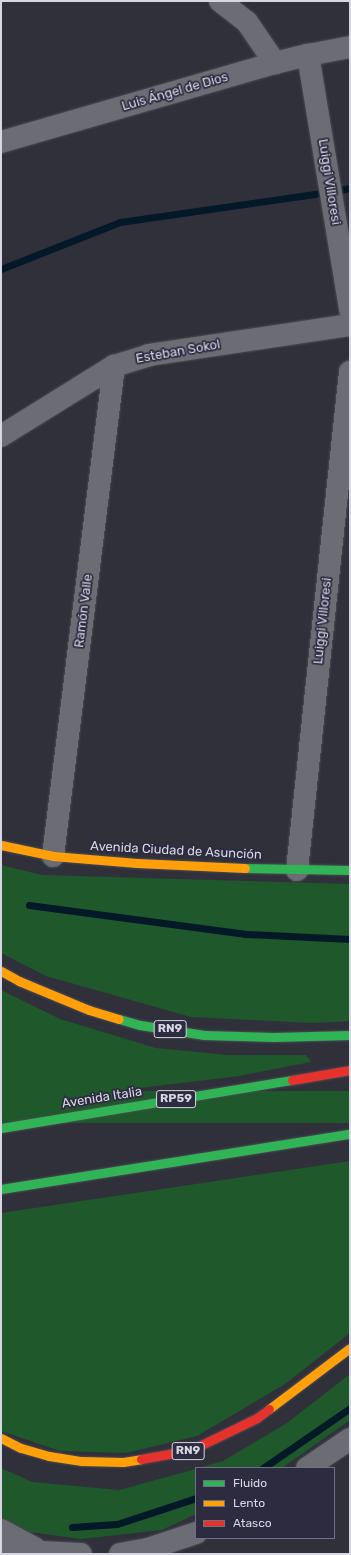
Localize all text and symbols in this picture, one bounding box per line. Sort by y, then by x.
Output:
street label: Luis Ángel de Dios [120,69,230,115]
street label: Luiggi Villoresi [314,138,344,226]
street label: Esteban Sokol [135,337,221,367]
street label: Ramón Valle [72,573,96,649]
street label: Luiggi Villoresi [311,577,335,665]
street label: Avenida Ciudad de Asunción [90,839,262,863]
road number: RN9 [153,1019,187,1039]
street label: Avenida Italia [61,1084,143,1112]
road number: RP59 [156,1089,196,1109]
road number: RN9 [171,1441,205,1461]
legend [195,1467,335,1539]
text: Fluido [233,1476,267,1490]
text: Lento [233,1496,265,1510]
text: Atasco [233,1516,272,1530]

